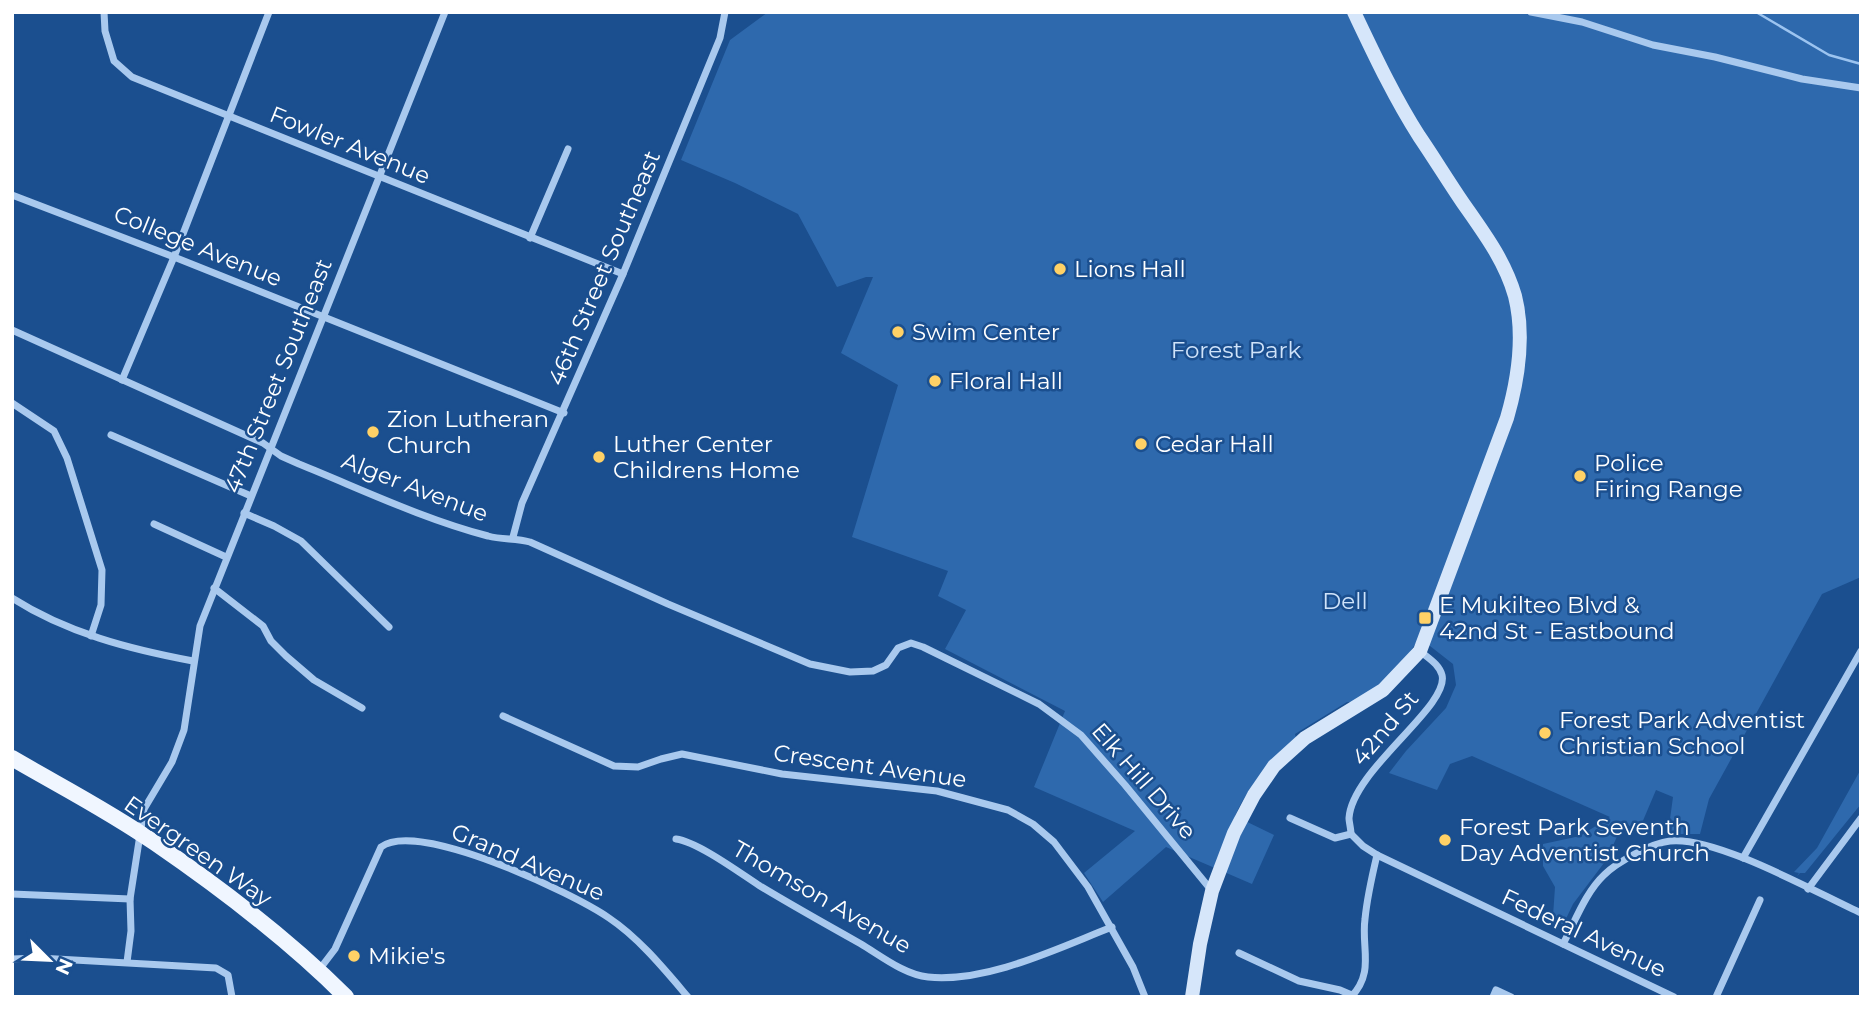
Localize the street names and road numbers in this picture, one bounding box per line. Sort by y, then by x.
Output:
street label: Fowler Avenue [266,100,434,190]
street label: 46th Street Southeast [542,146,666,390]
street label: College Avenue [110,200,286,292]
street label: 47th Street Southeast [218,255,338,497]
street label: Alger Avenue [338,446,492,528]
street label: 42nd St [1346,685,1424,771]
street label: Elk Hill Drive [1086,717,1202,845]
street label: Crescent Avenue [772,739,968,793]
street label: Evergreen Way [119,790,278,913]
street label: Grand Avenue [447,817,609,907]
street label: Thomson Avenue [728,834,916,960]
street label: Federal Avenue [1497,883,1671,983]

